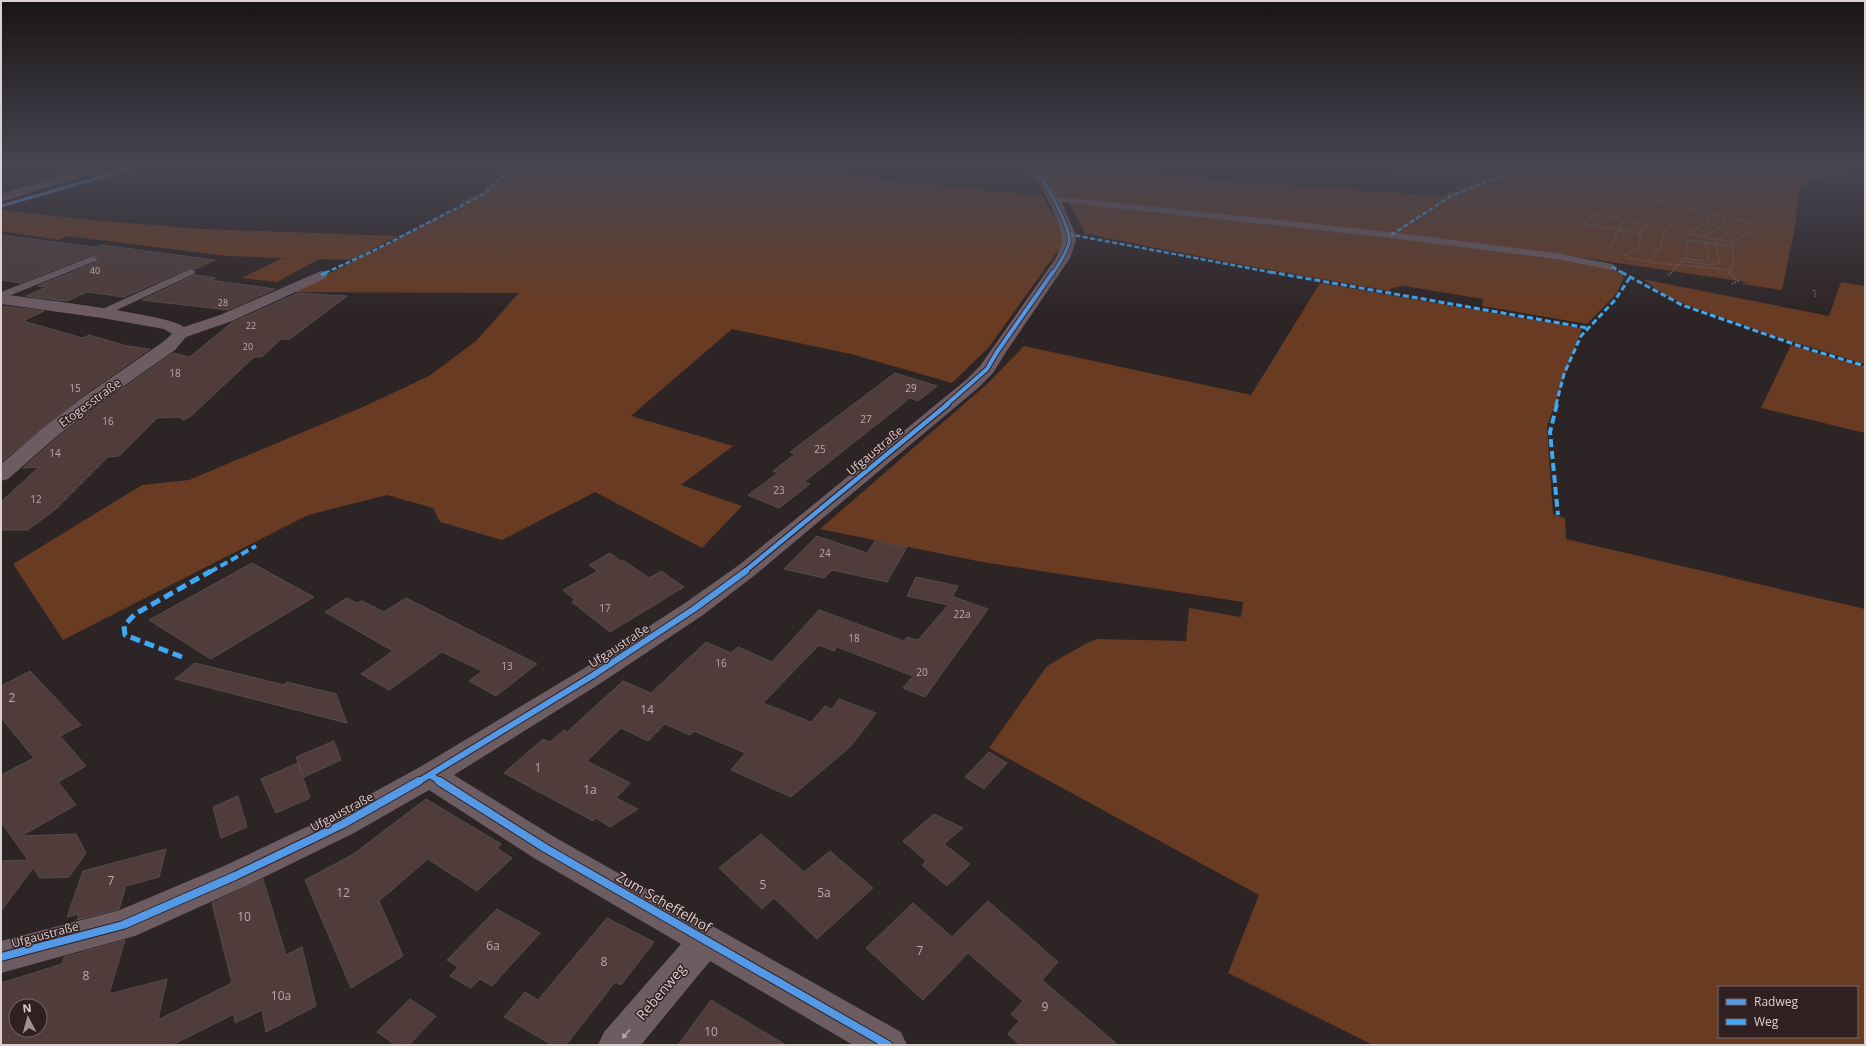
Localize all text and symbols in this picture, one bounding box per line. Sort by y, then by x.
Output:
house number: 40 [90,264,100,277]
house number: 28 [218,296,228,309]
house number: 22 [246,319,256,332]
house number: 20 [243,340,253,353]
house number: 18 [169,366,181,380]
street label: Etogesstraße [55,374,124,431]
house number: 15 [69,381,81,395]
house number: 29 [905,381,917,395]
house number: 27 [860,412,872,426]
house number: 16 [102,414,114,428]
street label: Ufgaustraße [843,422,907,479]
house number: 25 [814,442,826,456]
house number: 14 [49,446,61,460]
house number: 23 [773,483,785,497]
house number: 12 [30,492,42,506]
house number: 24 [819,546,831,560]
house number: 17 [599,601,611,615]
house number: 22a [954,607,971,621]
street label: Ufgaustraße [585,619,653,672]
house number: 18 [848,631,860,645]
house number: 16 [715,656,727,670]
house number: 13 [501,659,513,673]
house number: 20 [916,665,928,679]
house number: 2 [9,689,16,706]
house number: 14 [640,701,654,718]
house number: 1 [535,759,541,776]
house number: 1a [583,781,597,798]
street label: Ufgaustraße [307,788,376,835]
street label: Zum Scheffelhof [613,867,716,937]
house number: 7 [108,872,115,889]
house number: 5 [760,876,767,893]
house number: 12 [336,884,350,901]
house number: 5a [817,884,831,901]
house number: 10 [237,908,251,925]
street label: Ufgaustraße [9,917,81,952]
house number: 6a [486,937,500,954]
house number: 7 [917,942,924,959]
house number: 8 [601,953,608,970]
street label: Rebenweg [632,959,690,1024]
house number: 8 [83,967,90,984]
legend [1718,986,1858,1038]
house number: 10a [271,987,291,1004]
text: Radweg [1754,993,1798,1010]
north arrow [8,998,48,1038]
house number: 9 [1042,998,1049,1015]
text: N [22,1000,32,1015]
text: Weg [1754,1013,1779,1030]
house number: 10 [704,1023,718,1040]
one-way arrow [622,1028,631,1039]

